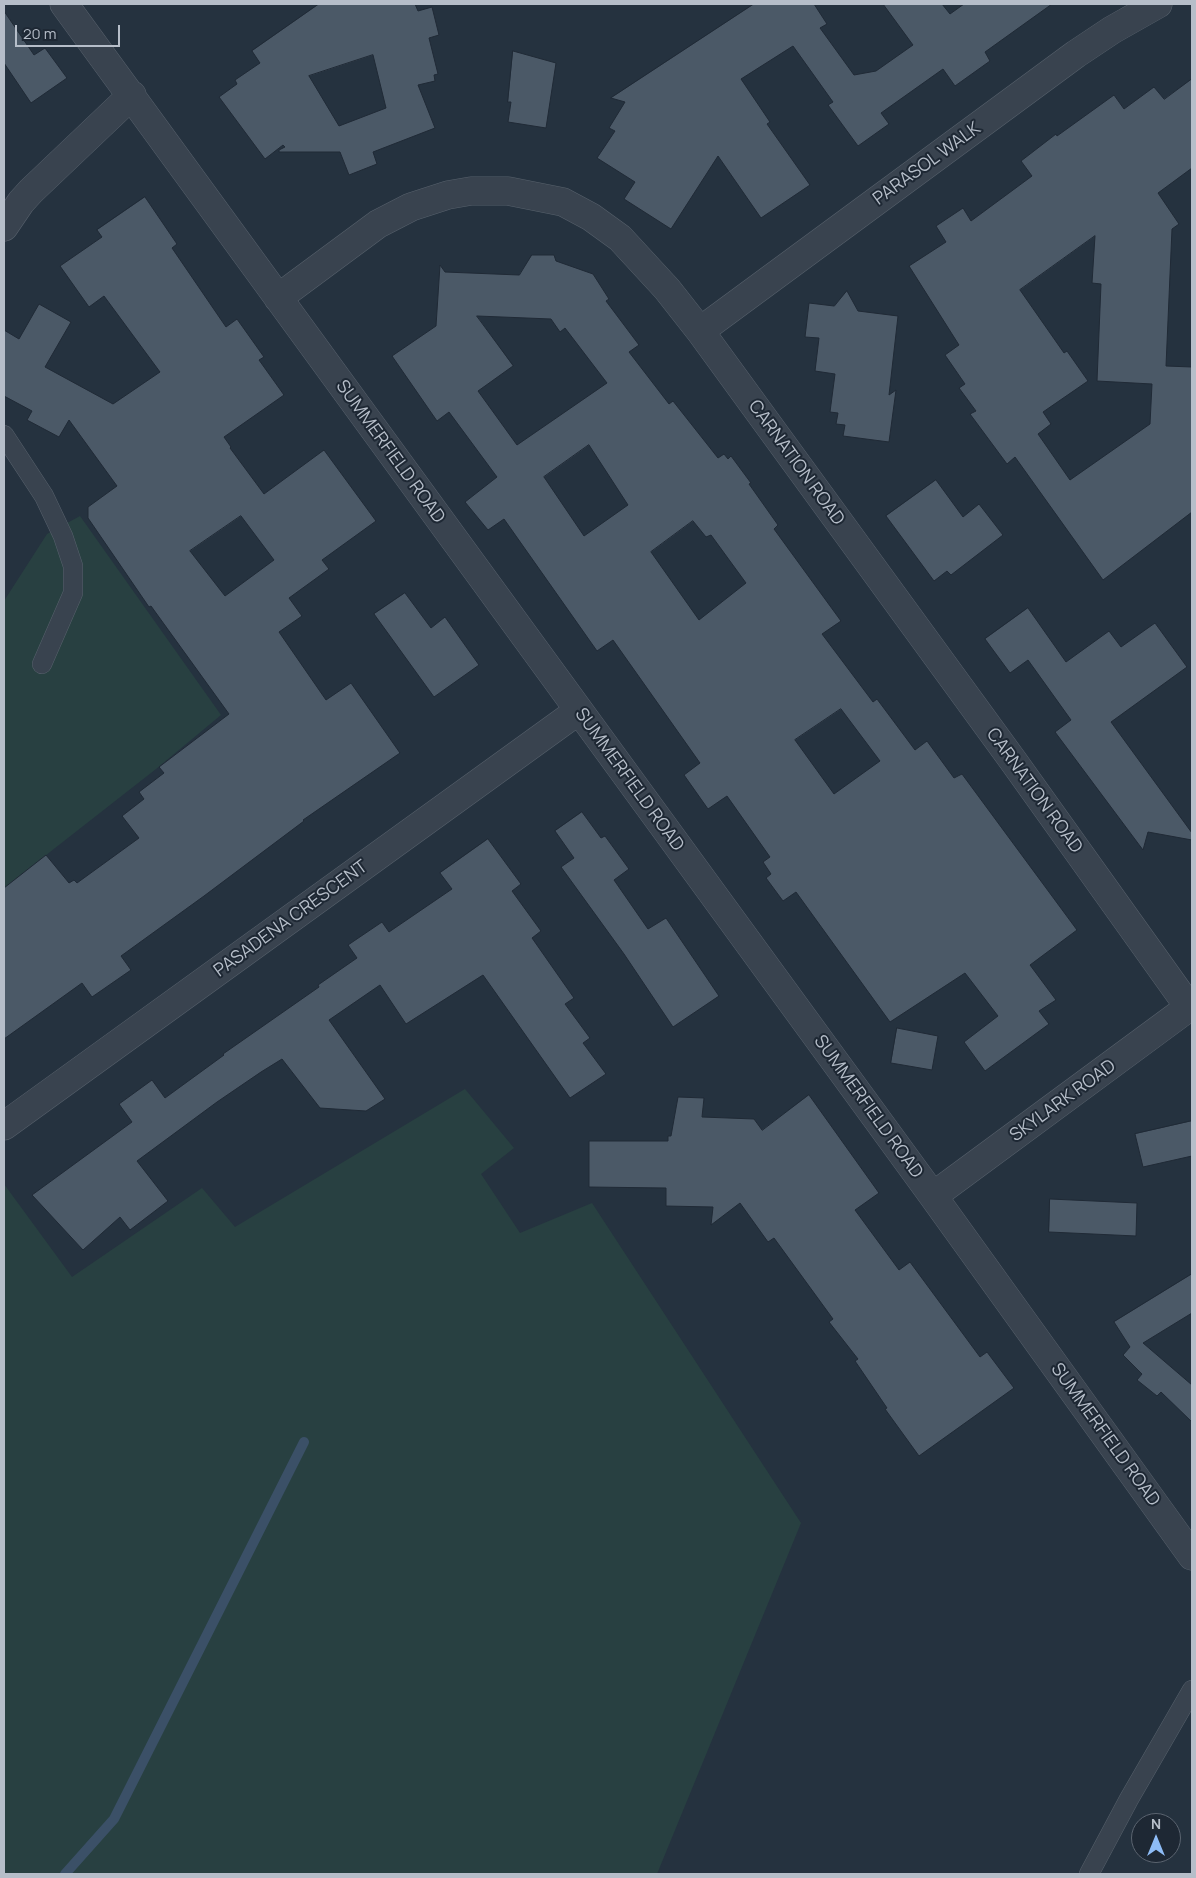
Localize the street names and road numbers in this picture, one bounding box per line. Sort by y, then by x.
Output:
street label: PARASOL WALK [869,118,985,210]
street label: SUMMERFIELD ROAD [331,376,449,528]
street label: CARNATION ROAD [743,396,849,530]
street label: SUMMERFIELD ROAD [570,704,688,856]
street label: CARNATION ROAD [981,724,1087,858]
street label: PASADENA CRESCENT [210,856,372,982]
street label: SUMMERFIELD ROAD [809,1031,927,1183]
street label: SKYLARK ROAD [1006,1055,1120,1147]
street label: SUMMERFIELD ROAD [1046,1359,1164,1511]

